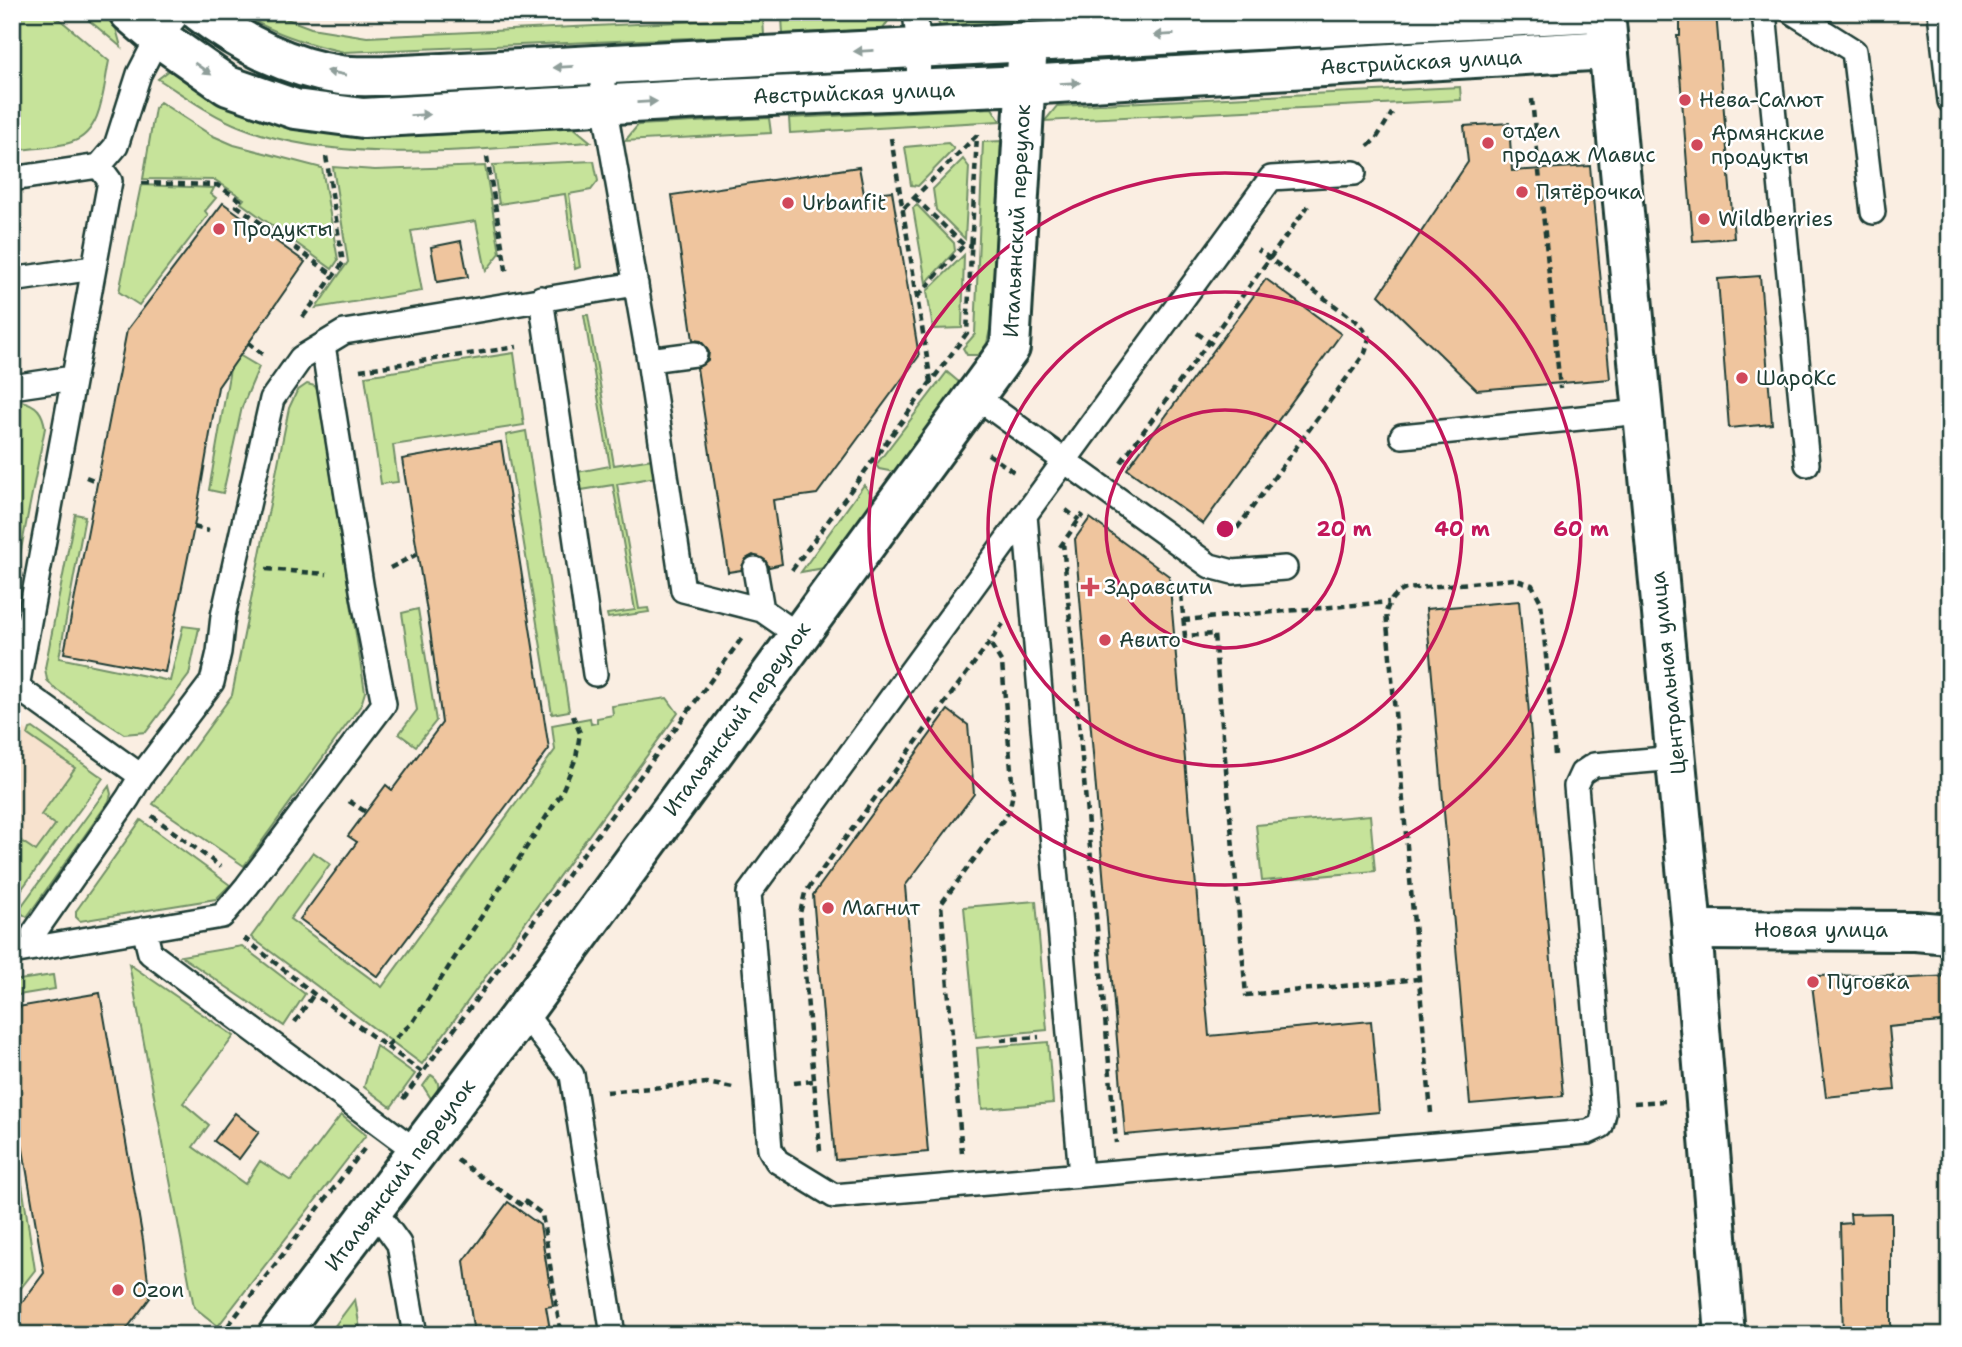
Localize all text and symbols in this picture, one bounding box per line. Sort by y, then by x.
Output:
one-way arrow [1153,30,1175,41]
street label: Австрийская улица [1319,43,1523,81]
one-way arrow [852,45,874,56]
one-way arrow [552,61,574,72]
one-way arrow [194,62,212,76]
one-way arrow [325,67,347,78]
street label: Австрийская улица [752,75,956,111]
one-way arrow [1060,77,1082,88]
place label: Нева-Салют [1699,86,1824,114]
marker: Нева-Салют [1677,92,1693,108]
one-way arrow [636,96,658,107]
street label: Итальянский переулок [997,104,1037,338]
one-way arrow [409,109,431,120]
place label: отдел продаж Мавис [1502,117,1656,169]
place label: Армянские продукты [1711,119,1825,171]
marker: отдел продаж Мавис [1480,135,1496,151]
marker: Армянские продукты [1689,137,1705,153]
place label: Пятёрочка [1536,178,1642,206]
marker: Пятёрочка [1514,184,1530,200]
place label: Urbanfit [802,189,886,217]
marker: Urbanfit [780,195,796,211]
place label: Wildberries [1718,205,1833,233]
marker: Wildberries [1696,211,1712,227]
place label: Продукты [233,215,333,243]
marker: Продукты [211,221,227,237]
place label: ШароКс [1756,364,1837,392]
marker: ШароКс [1734,370,1750,386]
text: 20 m [1316,515,1372,543]
text: 40 m [1434,515,1490,543]
text: 60 m [1553,515,1609,543]
centre of rings [1213,517,1237,541]
street label: Центральная улица [1643,570,1693,776]
place label: Здравсити [1104,573,1213,601]
marker: Здравсити [1082,579,1098,595]
street label: Итальянский переулок [657,616,817,822]
place label: Авито [1119,626,1181,654]
marker: Авито [1097,632,1113,648]
place label: Магнит [842,894,921,922]
marker: Магнит [820,900,836,916]
street label: Новая улица [1754,916,1888,944]
place label: Пуговка [1827,968,1909,996]
marker: Пуговка [1805,974,1821,990]
street label: Итальянский переулок [318,1073,482,1277]
place label: Ozon [132,1276,184,1304]
marker: Ozon [110,1282,126,1298]

